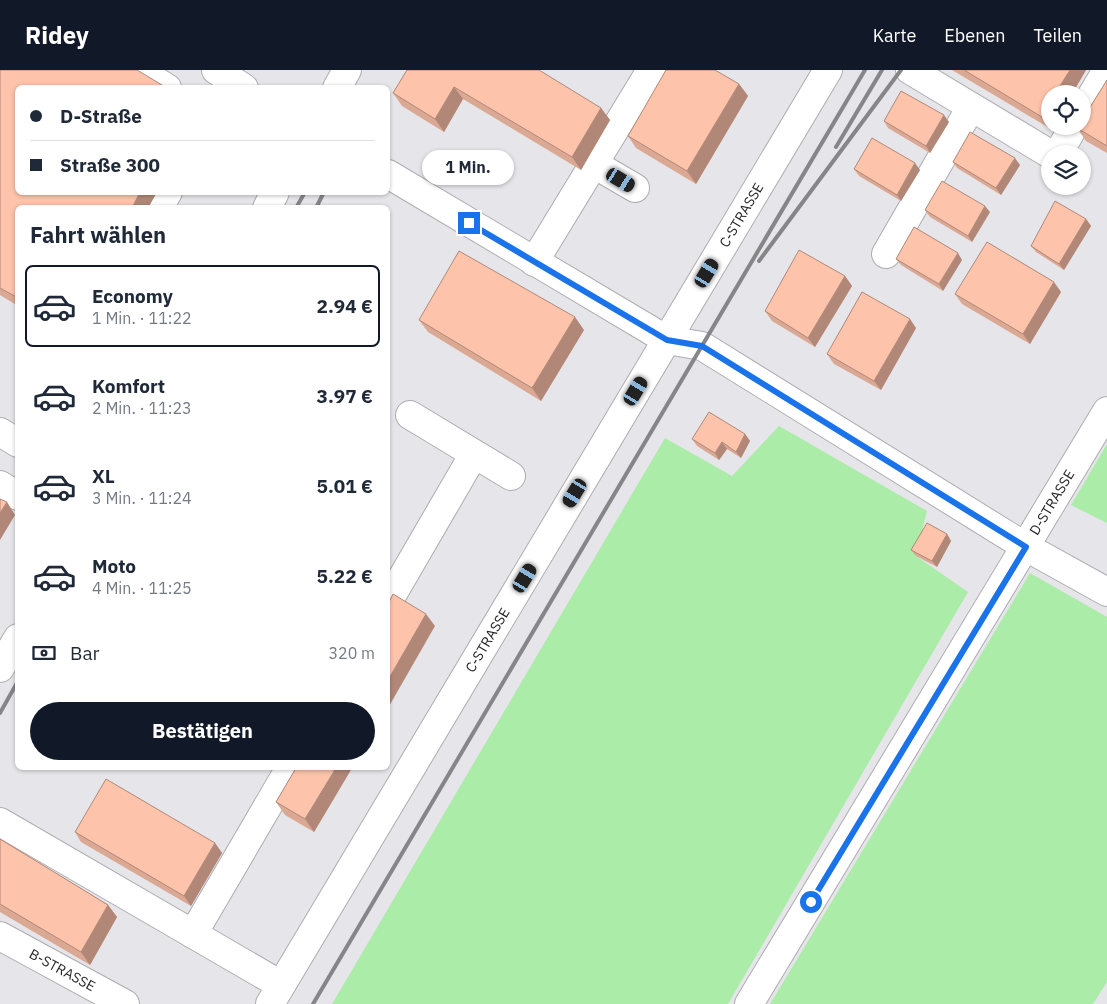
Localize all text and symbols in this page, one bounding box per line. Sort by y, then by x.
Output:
text: Ridey [25,19,89,51]
text: Karte [873,24,916,47]
text: Ebenen [944,24,1005,47]
text: Teilen [1033,24,1082,47]
map controls [1041,85,1091,195]
button: locate [1041,85,1091,135]
text: D-Straße [60,104,142,128]
button: layers [1041,145,1091,195]
callout: 1 Min. [423,150,515,186]
text: Straße 300 [60,153,160,177]
text: 1 Min. [445,157,491,177]
car [604,166,637,194]
street label: C-STRASSE [715,180,768,251]
route end [458,212,480,234]
text: Fahrt wählen [30,220,166,249]
car [692,256,721,290]
icon: car [32,284,77,329]
text: Economy [92,284,173,308]
text: 2.94 € [317,294,373,318]
text: 1 Min. · 11:22 [92,308,192,328]
icon: car [32,374,77,419]
text: Komfort [92,374,165,398]
car [621,374,650,408]
text: 3.97 € [317,384,373,408]
text: 2 Min. · 11:23 [92,398,192,418]
icon: car [32,464,77,509]
text: XL [92,464,115,488]
street label: D-STRASSE [1025,466,1078,538]
text: 5.01 € [317,474,373,498]
car [560,476,589,510]
text: 3 Min. · 11:24 [92,488,192,508]
icon: car [32,554,77,599]
text: Moto [92,554,136,578]
car [510,561,539,595]
text: 5.22 € [317,564,373,588]
text: 4 Min. · 11:25 [92,578,192,598]
street label: C-STRASSE [461,605,514,676]
icon: cash [30,639,58,667]
text: Bar [70,641,100,665]
text: 320 m [328,643,375,663]
button: Bestätigen [30,702,375,760]
route start [800,891,822,913]
street label: B-STRASSE [26,945,99,995]

